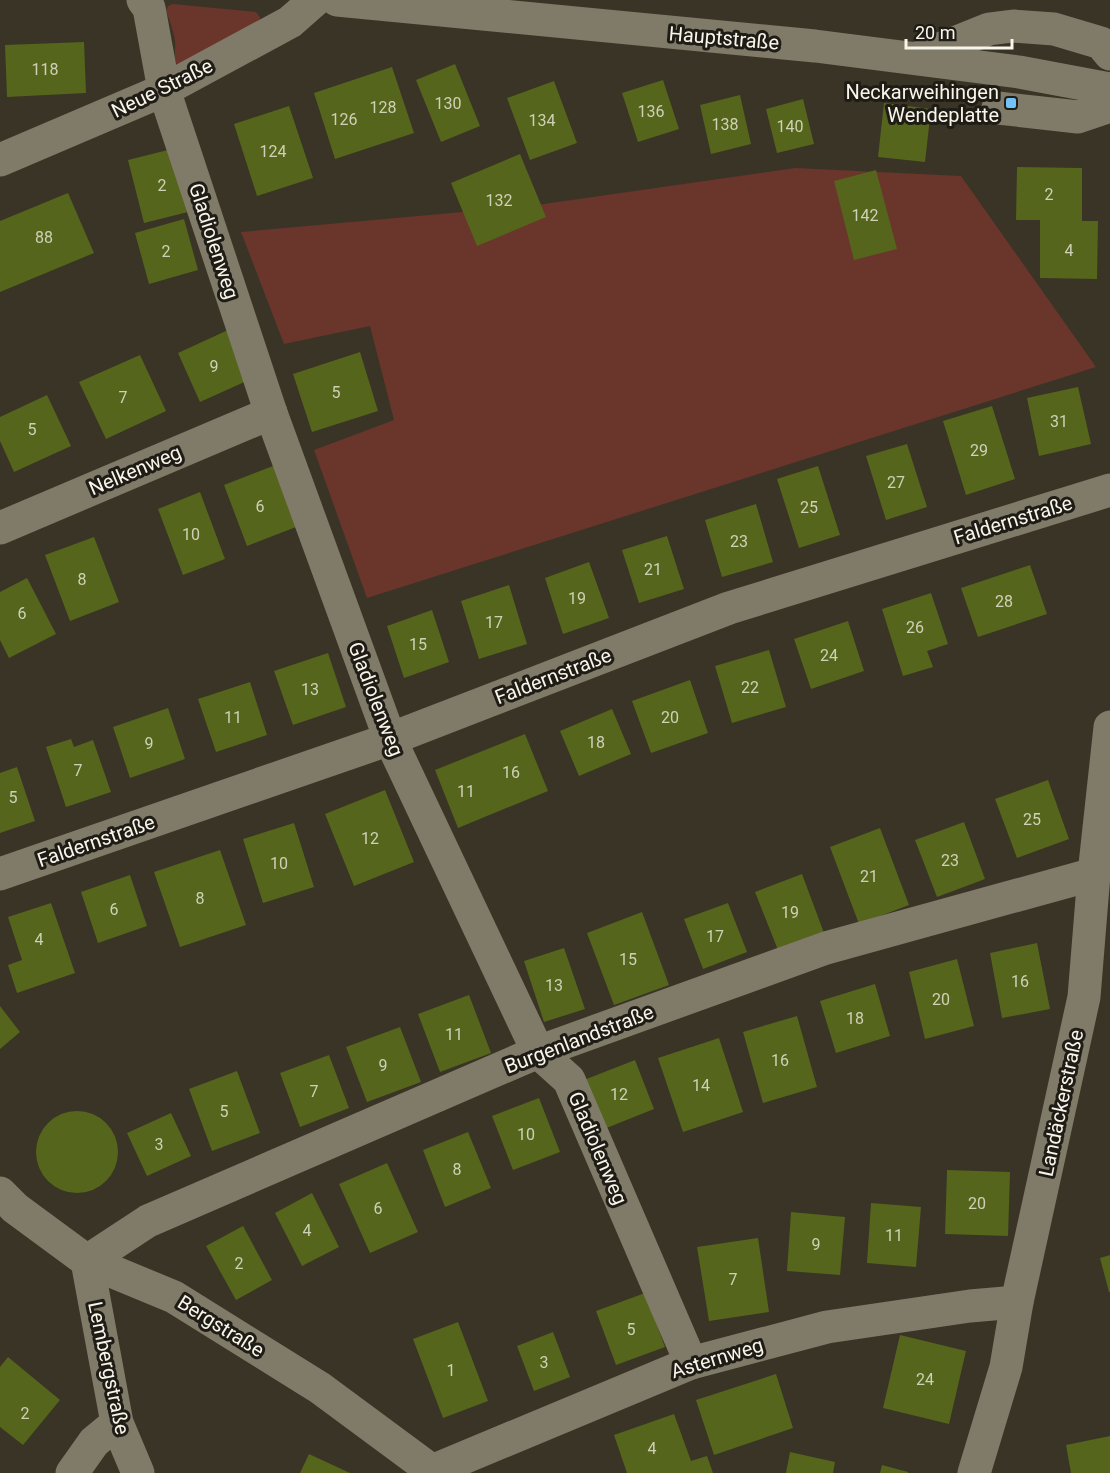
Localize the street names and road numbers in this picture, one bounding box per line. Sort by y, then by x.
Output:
street label: Hauptstraße [668,21,780,55]
street label: Neue Straße [107,53,217,123]
street label: Gladiolenweg [184,180,244,302]
street label: Nelkenweg [85,440,185,500]
street label: Faldernstraße [951,491,1075,549]
street label: Gladiolenweg [343,639,409,759]
street label: Faldernstraße [491,643,615,709]
street label: Faldernstraße [34,810,158,872]
street label: Burgenlandstraße [501,1000,657,1078]
street label: Landäckerstraße [1034,1027,1088,1179]
street label: Gladiolenweg [563,1088,633,1208]
street label: Bergstraße [173,1290,269,1362]
street label: Lembergstraße [83,1299,135,1437]
street label: Asternweg [668,1333,766,1383]

